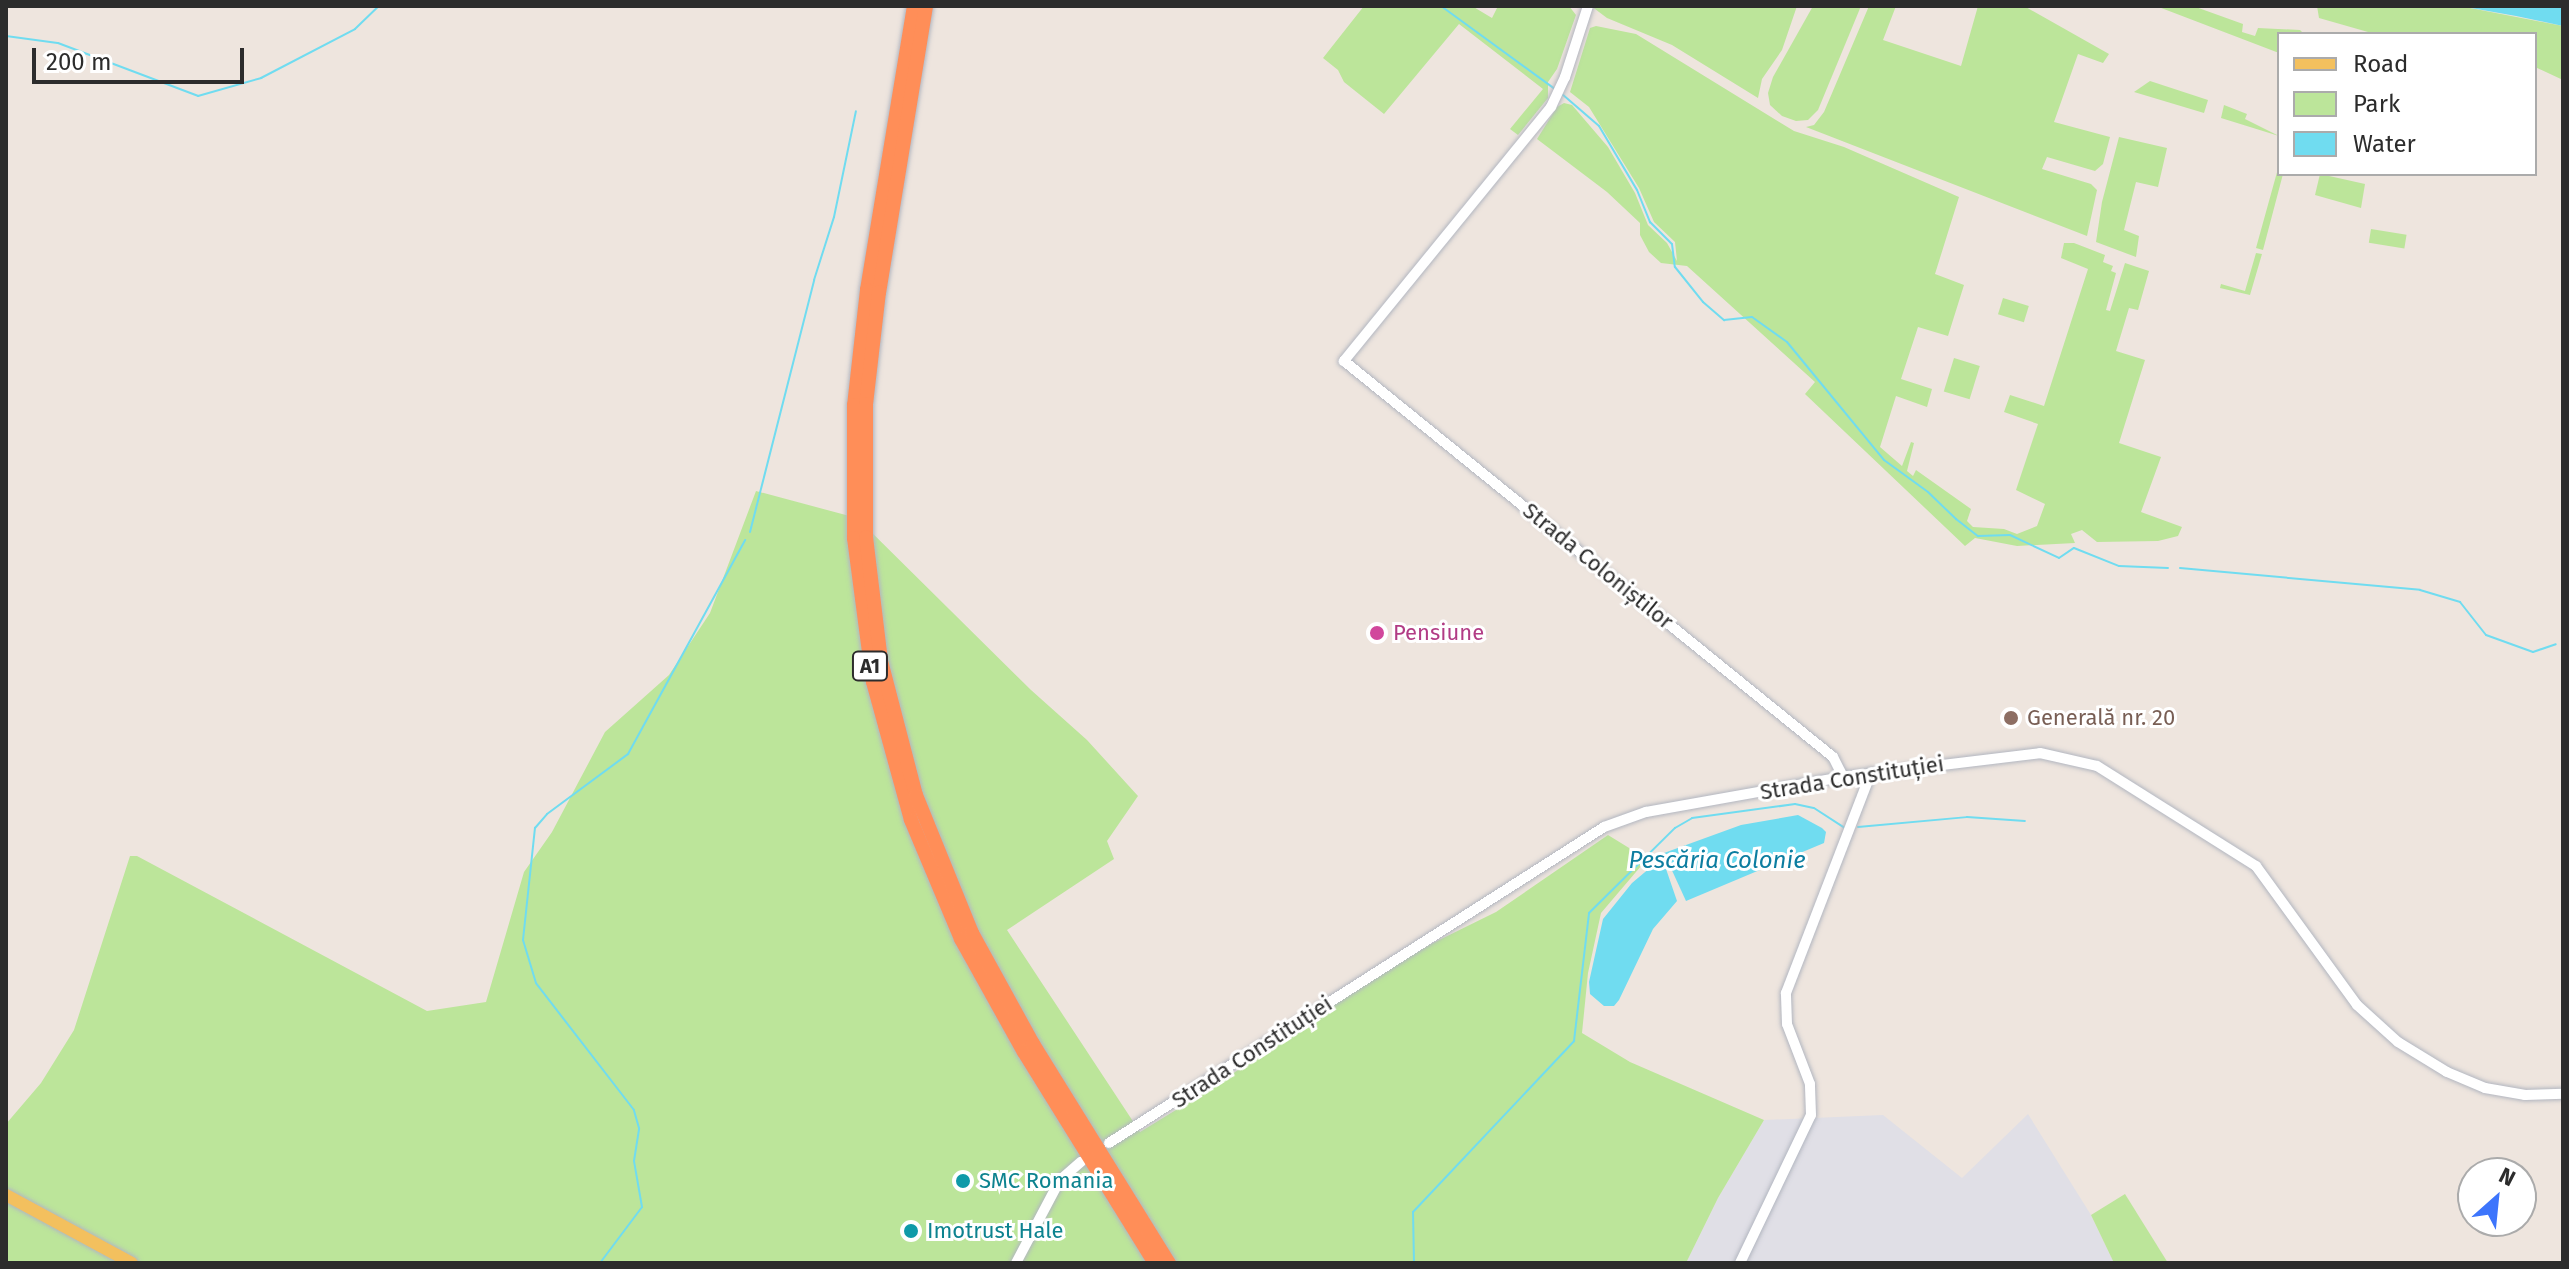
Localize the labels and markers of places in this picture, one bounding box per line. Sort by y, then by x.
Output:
place label: Pensiune [1393,620,1484,646]
marker: Pensiune [1368,624,1386,642]
place label: Generală nr. 20 [2027,705,2175,731]
marker: Generală nr. 20 [2002,709,2020,727]
place label: SMC Romania [979,1168,1114,1194]
marker: SMC Romania [954,1172,972,1190]
place label: Imotrust Hale [927,1218,1064,1244]
marker: Imotrust Hale [902,1222,920,1240]

